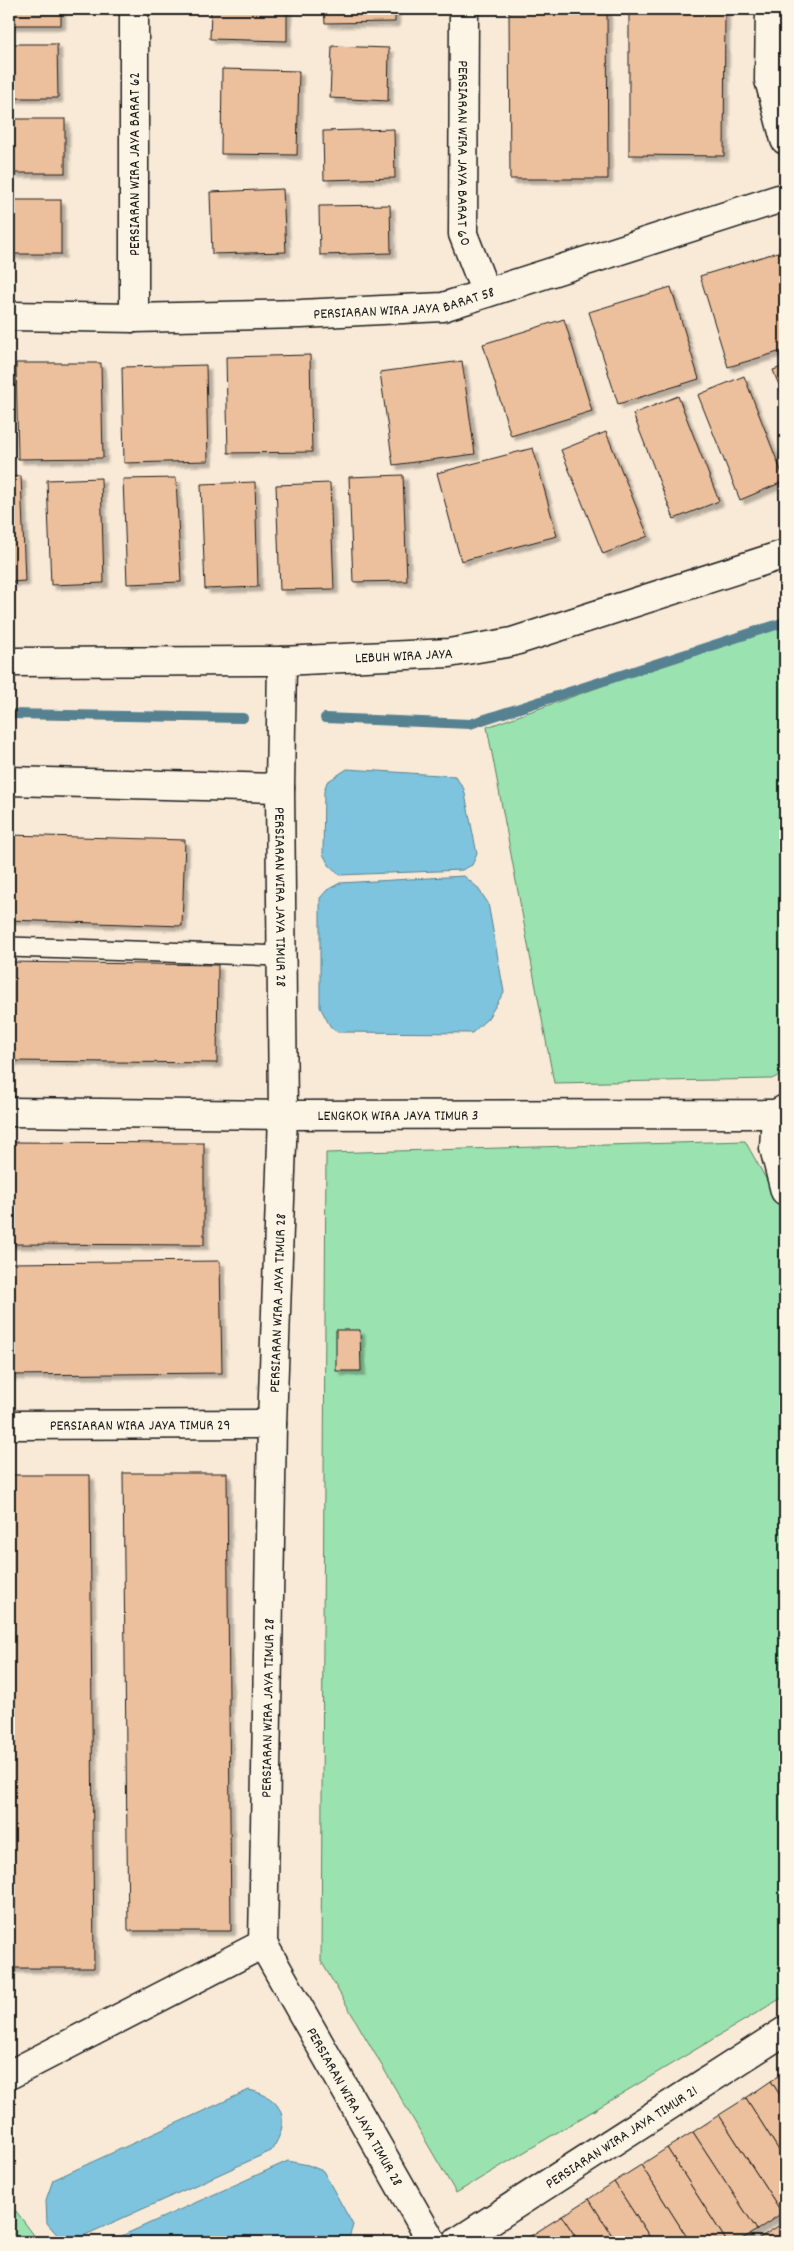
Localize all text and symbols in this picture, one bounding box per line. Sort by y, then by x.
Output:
street label: PERSIARAN WIRA JAYA BARAT 60 [450,60,476,250]
street label: PERSIARAN WIRA JAYA BARAT 62 [125,72,147,256]
street label: PERSIARAN WIRA JAYA BARAT 58 [313,282,498,326]
street label: LEBUH WIRA JAYA [354,644,453,670]
street label: PERSIARAN WIRA JAYA TIMUR 28 [267,807,291,987]
street label: LENGKOK WIRA JAYA TIMUR 3 [317,1106,479,1128]
street label: PERSIARAN WIRA JAYA TIMUR 28 [265,1213,293,1393]
street label: PERSIARAN WIRA JAYA TIMUR 29 [50,1415,230,1438]
street label: PERSIARAN WIRA JAYA TIMUR 28 [256,1618,282,1798]
street label: PERSIARAN WIRA JAYA TIMUR 28 [299,2024,407,2191]
street label: PERSIARAN WIRA JAYA TIMUR 21 [542,2081,703,2195]

